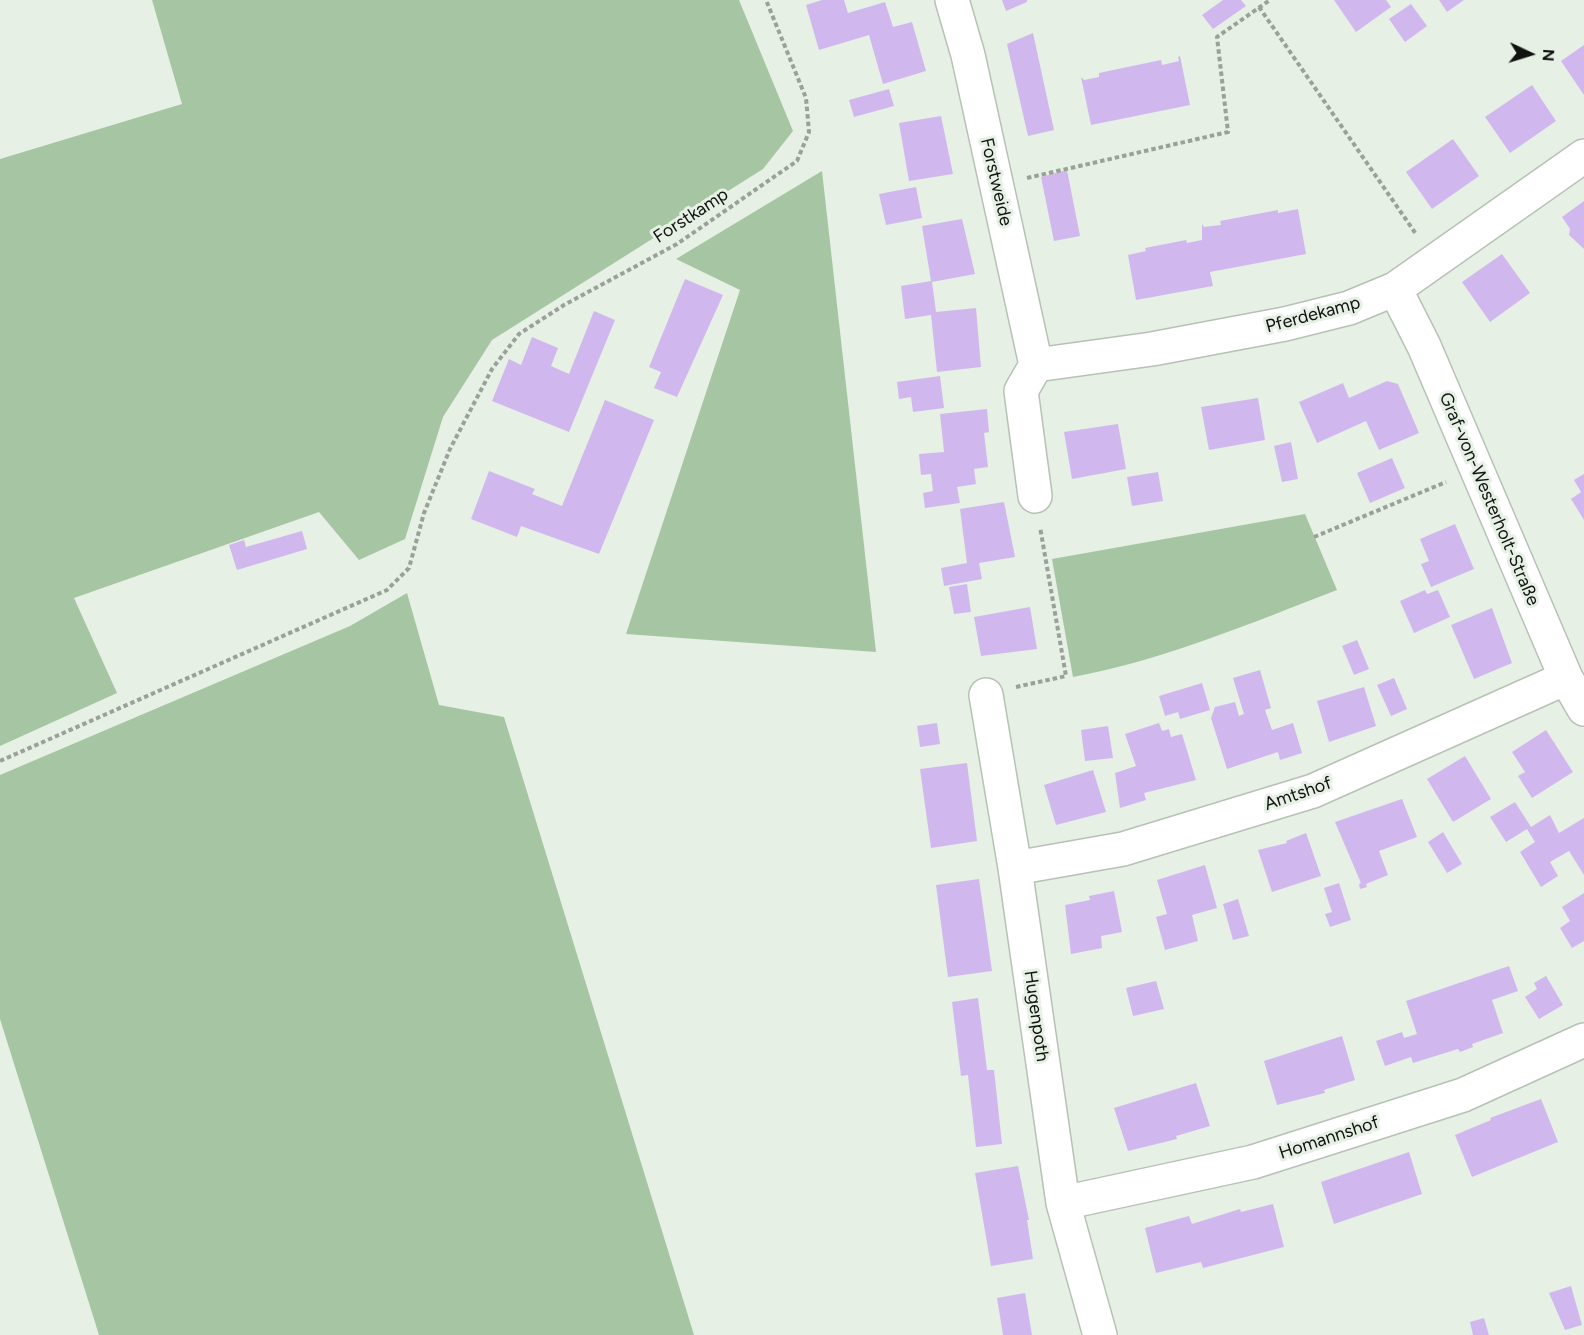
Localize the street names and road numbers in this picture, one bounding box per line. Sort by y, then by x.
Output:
street label: Forstweide [975,136,1017,228]
street label: Forstkamp [649,184,733,248]
street label: Pferdekamp [1263,292,1363,338]
street label: Graf-von-Westerholt-Straße [1434,389,1544,609]
street label: Amtshof [1261,772,1335,816]
street label: Hugenpoth [1019,969,1053,1063]
street label: Homannshof [1276,1112,1382,1164]

